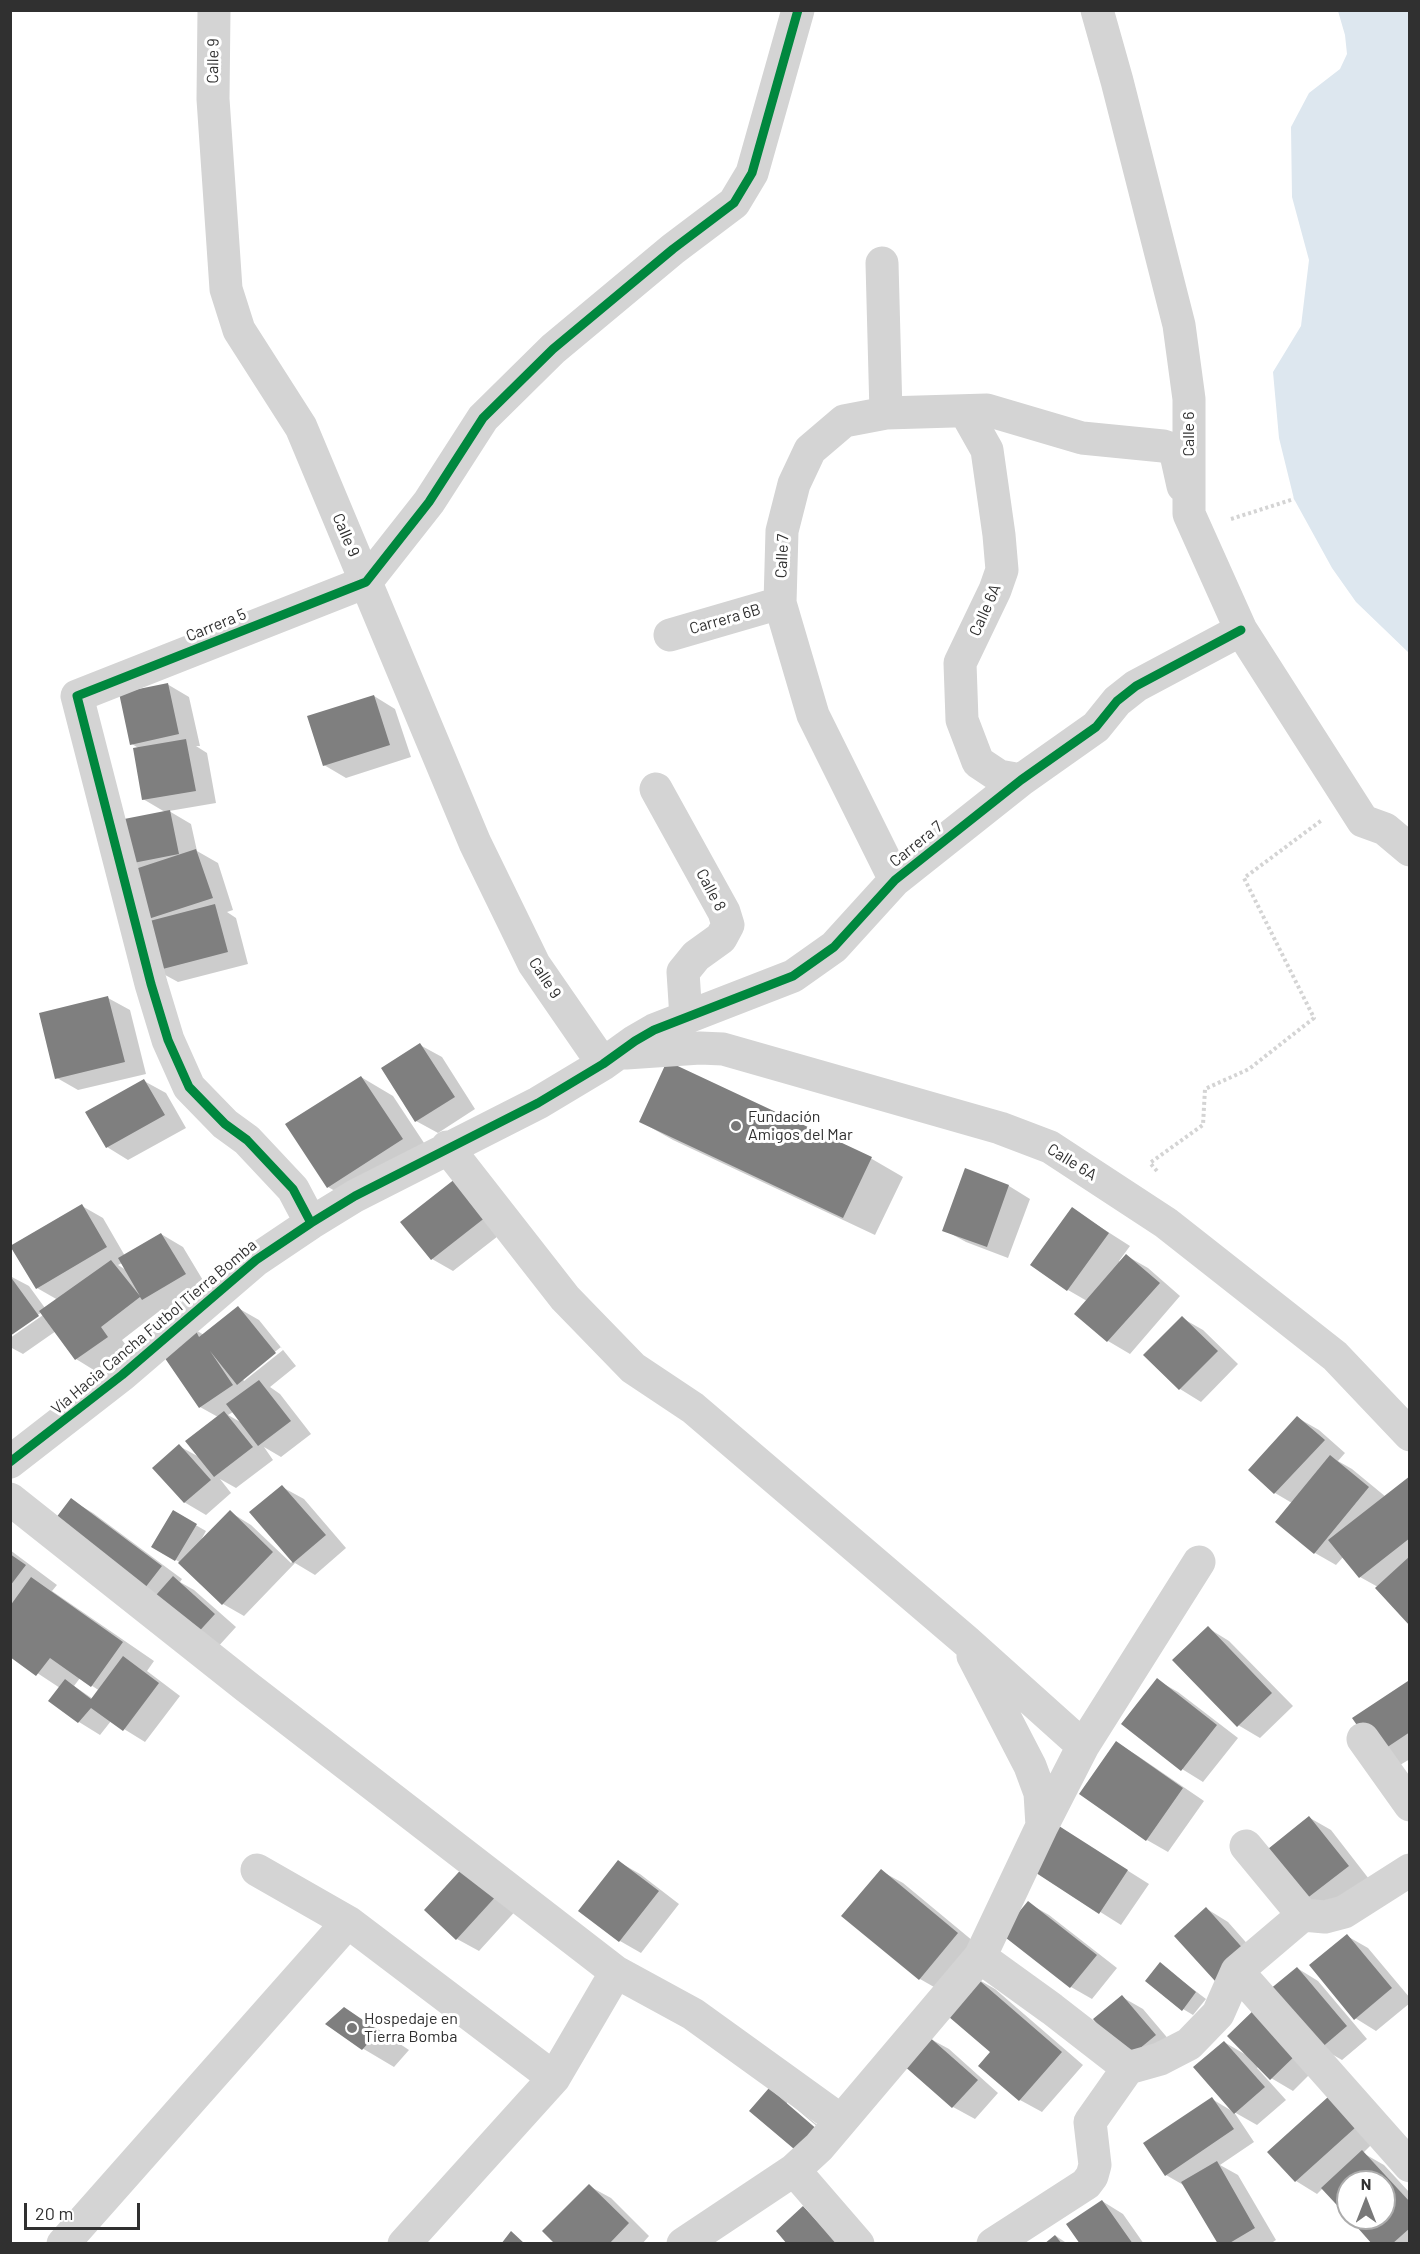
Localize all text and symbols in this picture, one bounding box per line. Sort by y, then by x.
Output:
street label: Calle 9 [203,38,223,84]
street label: Calle 6 [1179,411,1199,457]
street label: Calle 9 [328,510,364,560]
street label: Calle 7 [771,533,793,579]
street label: Calle 6A [965,581,1005,639]
street label: Carrera 6B [687,600,763,638]
street label: Carrera 5 [183,604,249,646]
street label: Carrera 7 [886,817,946,871]
street label: Calle 8 [692,866,730,914]
street label: Calle 9 [525,954,565,1002]
place label: Fundación Amigos del Mar [748,1107,853,1145]
marker: Fundación Amigos del Mar [729,1119,743,1133]
street label: Calle 6A [1044,1139,1100,1185]
street label: Vía Hacia Cancha Futbol Tierra Bomba [47,1235,261,1419]
place label: Hospedaje en Tierra Bomba [364,2009,458,2047]
marker: Hospedaje en Tierra Bomba [345,2021,359,2035]
north arrow [1336,2170,1396,2230]
text: N [1361,2174,1371,2193]
scale bar [27,2191,142,2229]
text: 20 m [35,2202,73,2224]

